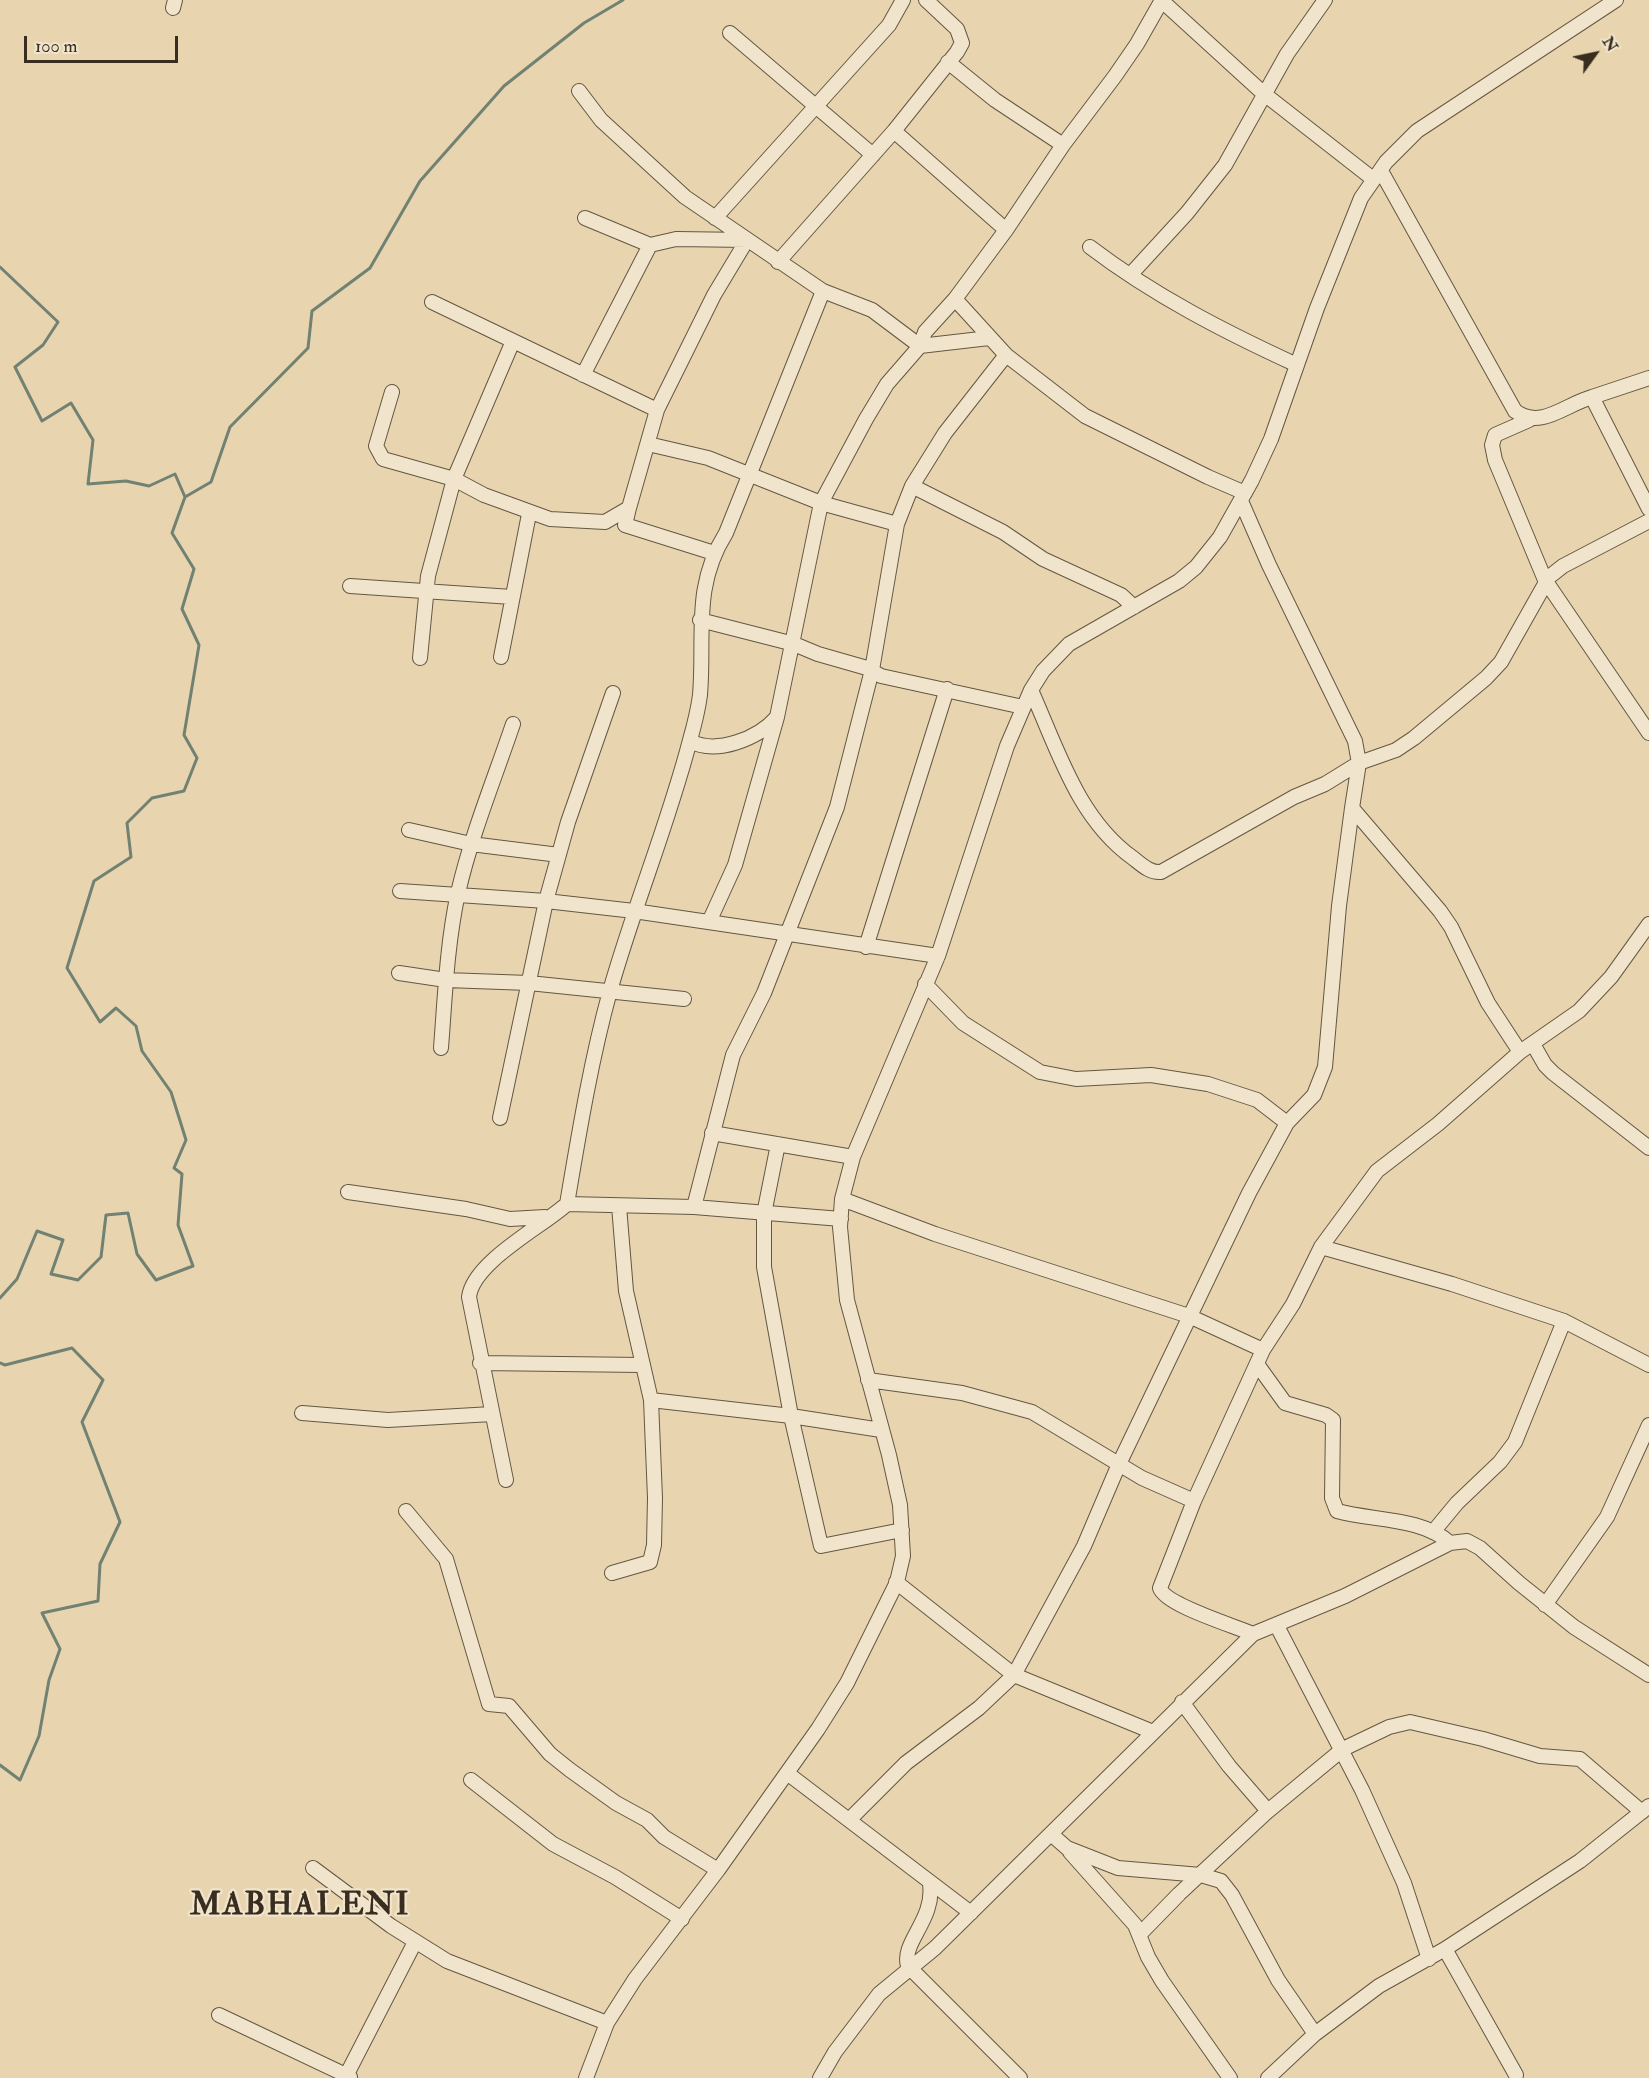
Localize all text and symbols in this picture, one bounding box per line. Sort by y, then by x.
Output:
scale bar [27,24,182,62]
north arrow [1565,24,1625,84]
text: N [1598,33,1622,56]
text: 100 m [35,35,78,58]
district label: MABHALENI [190,1888,410,1926]

